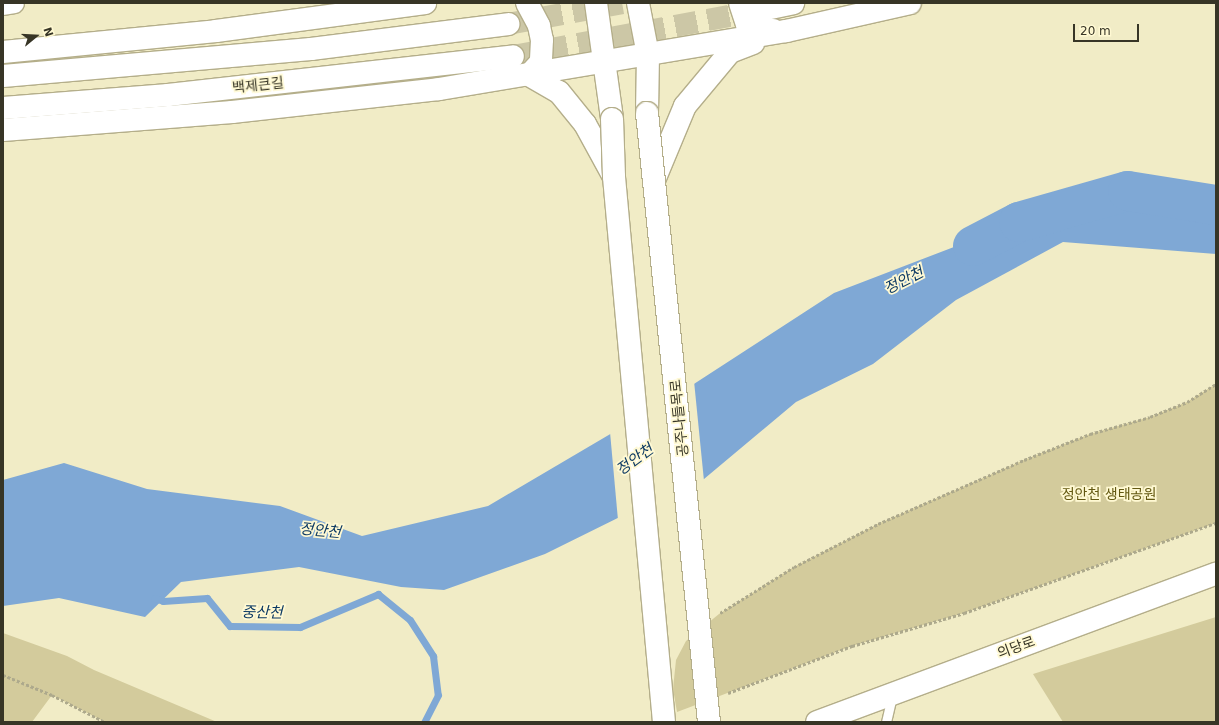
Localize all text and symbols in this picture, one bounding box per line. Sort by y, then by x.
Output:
north arrow [16,16,56,56]
scale bar [1075,16,1141,42]
text: 20 m [1080,24,1111,38]
text: N [40,26,55,39]
street label: 백제큰길 [232,74,284,96]
water label: 정안천 [881,264,927,298]
street label: 공주나들목로 [667,379,691,457]
water label: 정안천 [613,441,657,479]
park label: 정안천 생태공원 [1062,486,1156,502]
water label: 정안천 [298,520,342,542]
water label: 중산천 [241,604,283,622]
street label: 의당로 [995,632,1037,662]

